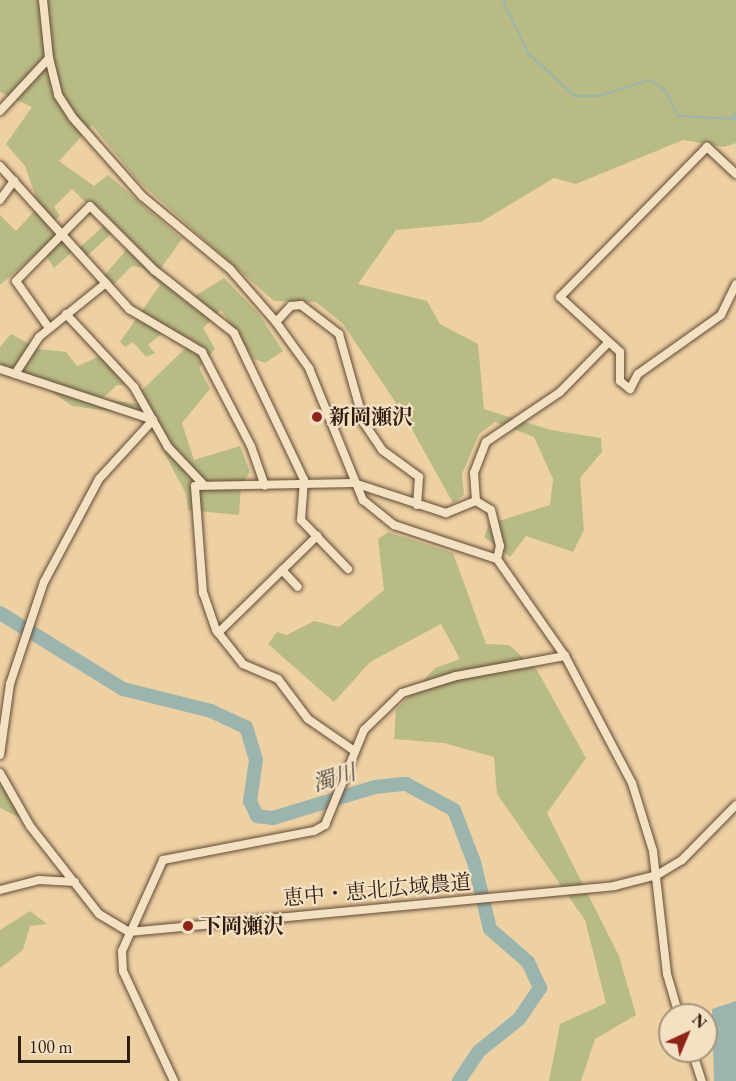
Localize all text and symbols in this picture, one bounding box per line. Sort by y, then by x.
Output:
place label: 新岡瀬沢 [329,404,413,430]
marker: 新岡瀬沢 [310,410,324,424]
water label: 濁川 [309,759,359,797]
street label: 恵中・恵北広域農道 [282,869,472,911]
place label: 下岡瀬沢 [200,913,284,939]
marker: 下岡瀬沢 [181,919,195,933]
north arrow [658,1003,718,1063]
text: N [688,1009,711,1033]
scale bar [21,1024,134,1062]
text: 100 m [29,1035,73,1058]

